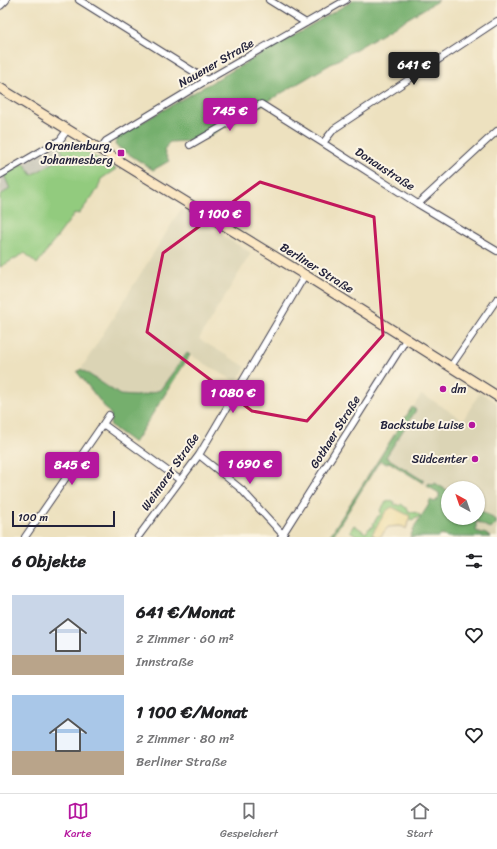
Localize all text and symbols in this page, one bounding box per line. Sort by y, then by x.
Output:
street label: Nauener Straße [174,32,258,94]
pin: 641 € [386,52,442,86]
text: 641 € [397,53,431,76]
pin: 745 € [202,98,258,132]
text: 745 € [212,99,248,122]
place label: Oranienburg, Johannesberg [40,135,113,171]
street label: Donaustraße [351,141,419,197]
marker: Oranienburg, Johannesberg [116,148,126,158]
pin: 1 100 € [183,201,257,235]
text: 1 100 € [199,202,241,225]
street label: Berliner Straße [276,236,358,300]
place label: dm [451,378,467,400]
pin: 1 080 € [196,380,270,414]
text: 1 080 € [210,381,256,404]
marker: dm [438,384,448,394]
street label: Gothaer Straße [304,391,366,473]
place label: Backstube Luise [380,414,464,436]
marker: Backstube Luise [467,420,477,430]
street label: Weimarer Straße [135,428,205,516]
place label: Südcenter [412,448,468,470]
pin: 1 690 € [213,451,287,485]
pin: 845 € [44,452,100,486]
text: 1 690 € [228,452,272,475]
text: 845 € [54,453,90,476]
marker: Südcenter [470,454,480,464]
north arrow [441,481,485,525]
map controls [441,481,485,525]
text: 100 m [18,508,48,527]
scale bar [12,509,115,528]
text: 6 Objekte [12,546,86,576]
icon: filters [463,550,485,572]
text: 641 €/Monat [136,597,235,627]
icon: home [44,611,92,659]
icon: heart [463,624,485,646]
text: 2 Zimmer · 60 m² [136,627,234,650]
text: Innstraße [136,650,194,673]
text: 1 100 €/Monat [136,697,248,727]
icon: home [44,711,92,759]
icon: heart [463,724,485,746]
text: 2 Zimmer · 80 m² [136,727,234,750]
text: Berliner Straße [136,750,227,773]
tab: Karte [64,800,91,843]
tab: Gespeichert [220,800,278,843]
tab: Start [407,800,433,843]

